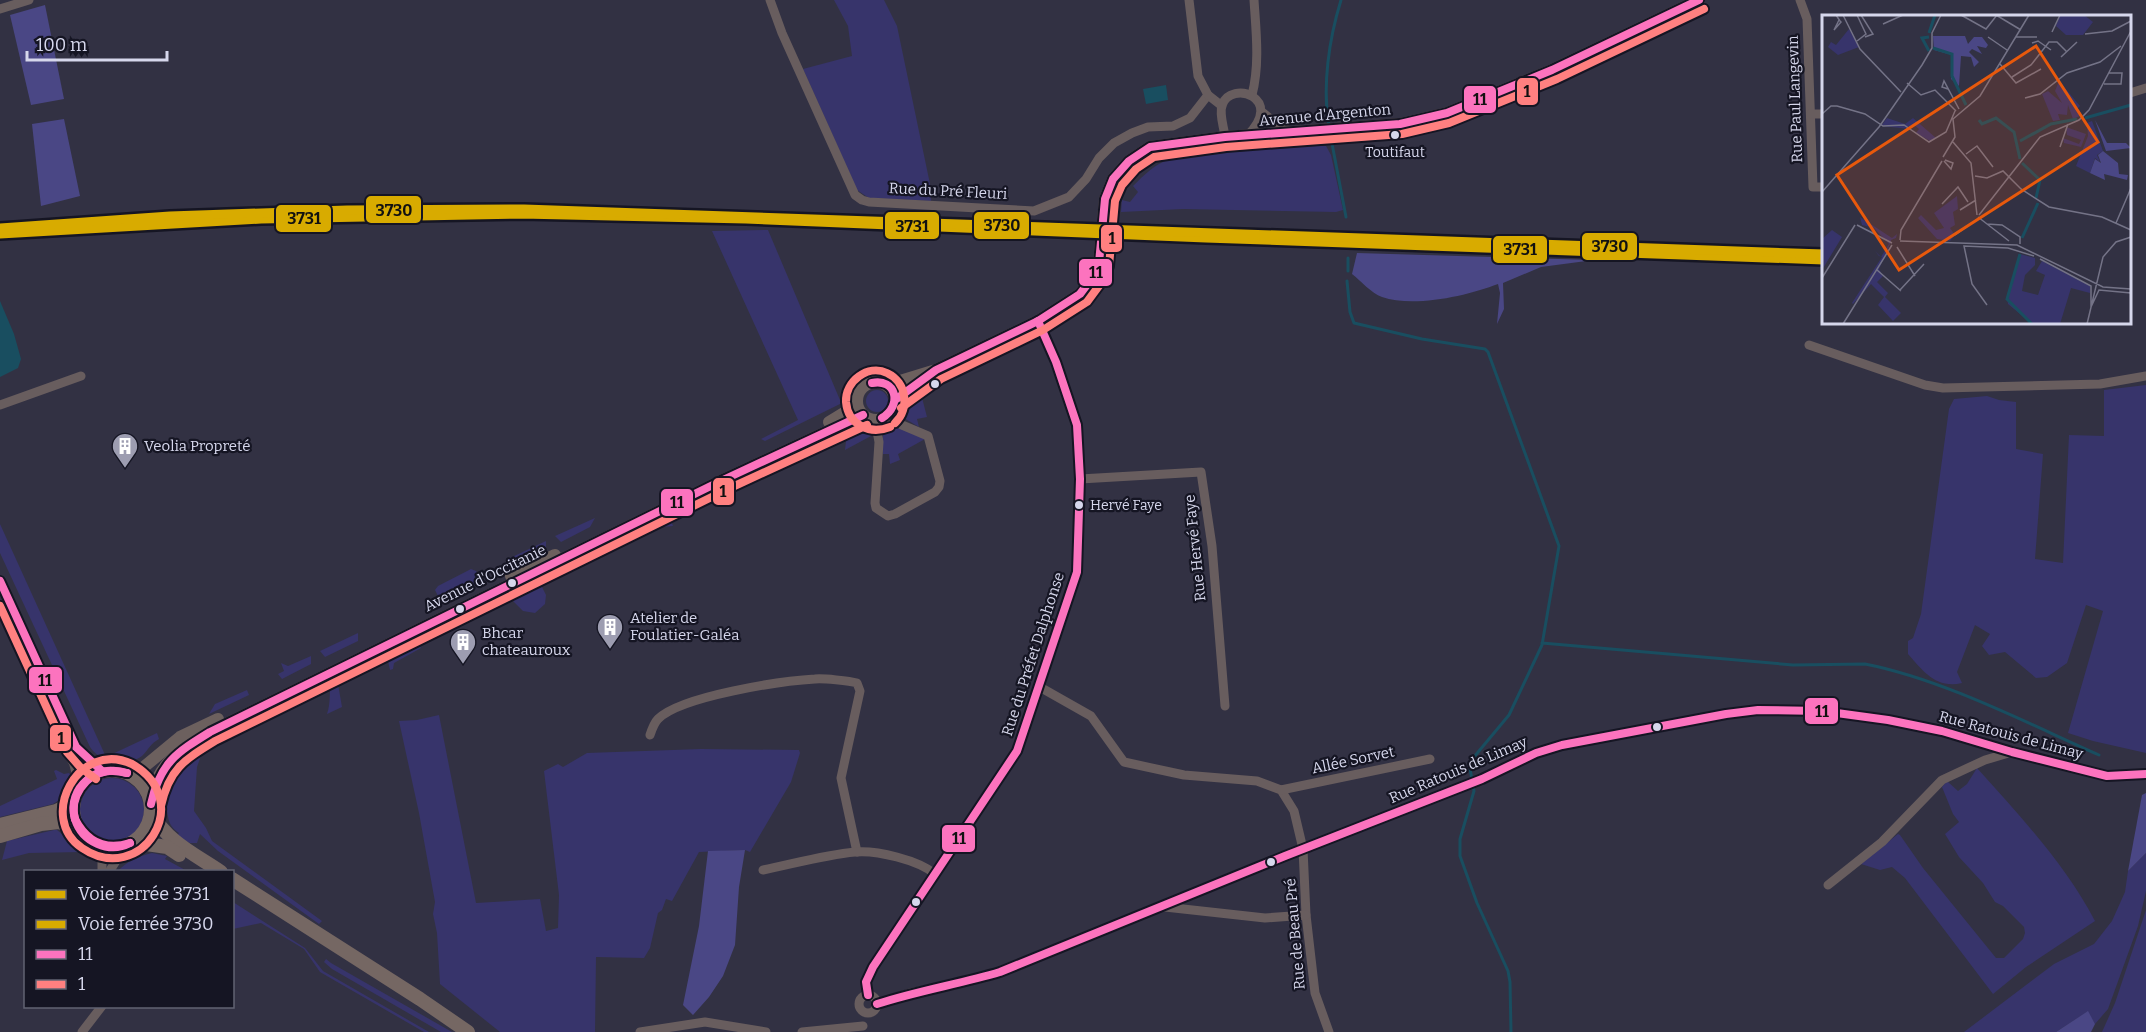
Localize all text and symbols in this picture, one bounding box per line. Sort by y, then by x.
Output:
inset map [1822,15,2131,324]
scale bar [27,24,166,62]
text: 100 m [36,34,87,56]
street label: Rue Paul Langevin [1784,35,1806,163]
line badge: 1 [1516,77,1539,106]
text: 1 [1524,82,1531,101]
line badge: 11 [1463,85,1497,114]
text: 11 [1473,90,1487,109]
street label: Avenue d'Argenton [1258,100,1392,130]
marker: Toutifaut [1389,129,1401,141]
place label: Toutifaut [1365,144,1425,161]
street label: Rue du Pré Fleuri [888,179,1008,203]
line badge: 3730 [365,195,422,224]
text: 3730 [376,201,412,220]
line badge: 3731 [275,204,332,233]
text: 3731 [287,209,321,228]
line badge: 3731 [884,211,940,240]
line badge: 3730 [973,211,1030,240]
text: 3730 [984,216,1020,235]
text: 3731 [895,217,929,236]
line badge: 1 [1100,224,1123,253]
text: 1 [1109,229,1116,248]
line badge: 3730 [1581,232,1638,261]
line badge: 3731 [1492,235,1548,264]
text: 3730 [1592,237,1628,256]
text: 3731 [1503,240,1537,259]
line badge: 11 [1078,258,1113,287]
text: 11 [1089,263,1103,282]
unlabelled marker [929,378,941,390]
building icon: Veolia Propreté [110,431,140,469]
place label: Veolia Propreté [144,437,251,455]
line badge: 1 [712,477,735,506]
text: 1 [720,482,727,501]
line badge: 11 [660,488,694,517]
text: 11 [670,493,684,512]
street label: Rue Hervé Faye [1180,494,1210,602]
place label: Hervé Faye [1090,497,1162,514]
marker: Hervé Faye [1073,499,1085,511]
street label: Avenue d'Occitanie [421,541,549,615]
street label: Rue du Préfet Dalphonse [998,570,1068,738]
unlabelled marker [506,577,518,589]
unlabelled marker [454,603,466,615]
place label: Atelier de Foulatier-Galéa [630,609,739,644]
building icon: Atelier de Foulatier-Galéa [595,612,625,650]
place label: Bhcar chateauroux [482,624,571,659]
building icon: Bhcar chateauroux [448,627,478,665]
line badge: 11 [28,666,63,694]
text: 11 [38,671,52,690]
line badge: 11 [1804,697,1839,725]
text: 11 [1815,702,1829,721]
street label: Rue Ratouis de Limay [1937,707,2085,763]
unlabelled marker [1651,721,1663,733]
line badge: 1 [49,724,72,752]
text: 1 [58,729,65,748]
street label: Rue Ratouis de Limay [1386,733,1530,807]
street label: Allée Sorvet [1310,742,1396,778]
line badge: 11 [941,824,976,853]
text: 11 [952,829,966,848]
unlabelled marker [1265,856,1277,868]
legend [24,870,234,1008]
street label: Rue de Beau Pré [1281,878,1309,990]
text: Voie ferrée 3731 [78,883,210,905]
unlabelled marker [910,896,922,908]
text: Voie ferrée 3730 [78,913,214,935]
text: 11 [78,943,93,965]
text: 1 [78,973,86,995]

